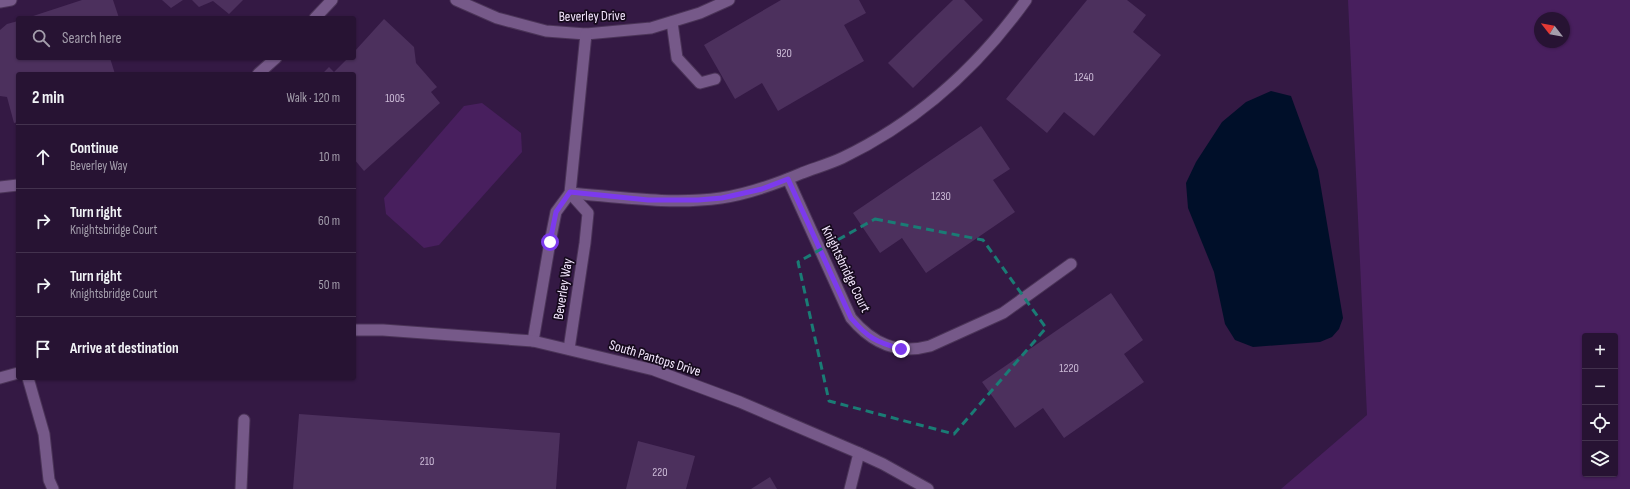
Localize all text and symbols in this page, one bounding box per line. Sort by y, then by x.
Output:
street label: Beverley Drive [558,7,626,25]
north arrow [1534,12,1570,48]
search box [16,16,356,60]
icon: search [30,27,52,49]
text: Search here [62,29,122,48]
house number: 920 [776,46,792,61]
house number: 1240 [1074,70,1094,85]
text: 2 min [32,88,64,108]
text: Walk · 120 m [287,90,340,106]
house number: 1005 [385,91,405,106]
text: Continue [70,139,119,158]
icon: ahead [32,146,54,168]
text: 10 m [319,149,340,165]
text: Beverley Way [70,158,128,174]
house number: 1230 [931,189,951,204]
text: Turn right [70,203,122,222]
icon: right [32,210,54,232]
text: 60 m [318,213,340,229]
text: Knightsbridge Court [70,222,157,238]
street label: Knightsbridge Court [818,223,874,315]
route start [541,233,559,251]
street label: Beverley Way [550,257,576,321]
text: Turn right [70,267,122,286]
icon: right [32,274,54,296]
text: 50 m [319,277,340,293]
text: Knightsbridge Court [70,286,157,302]
map controls [1582,333,1618,477]
button: + [1582,333,1618,369]
street label: South Pantops Drive [607,336,703,380]
icon: arrive [32,338,54,360]
text: Arrive at destination [70,339,179,358]
route end [892,340,910,358]
house number: 1220 [1059,361,1079,376]
button: − [1582,369,1618,405]
button: locate [1582,405,1618,441]
button: layers [1582,441,1618,477]
house number: 210 [420,454,434,469]
house number: 220 [652,465,668,480]

